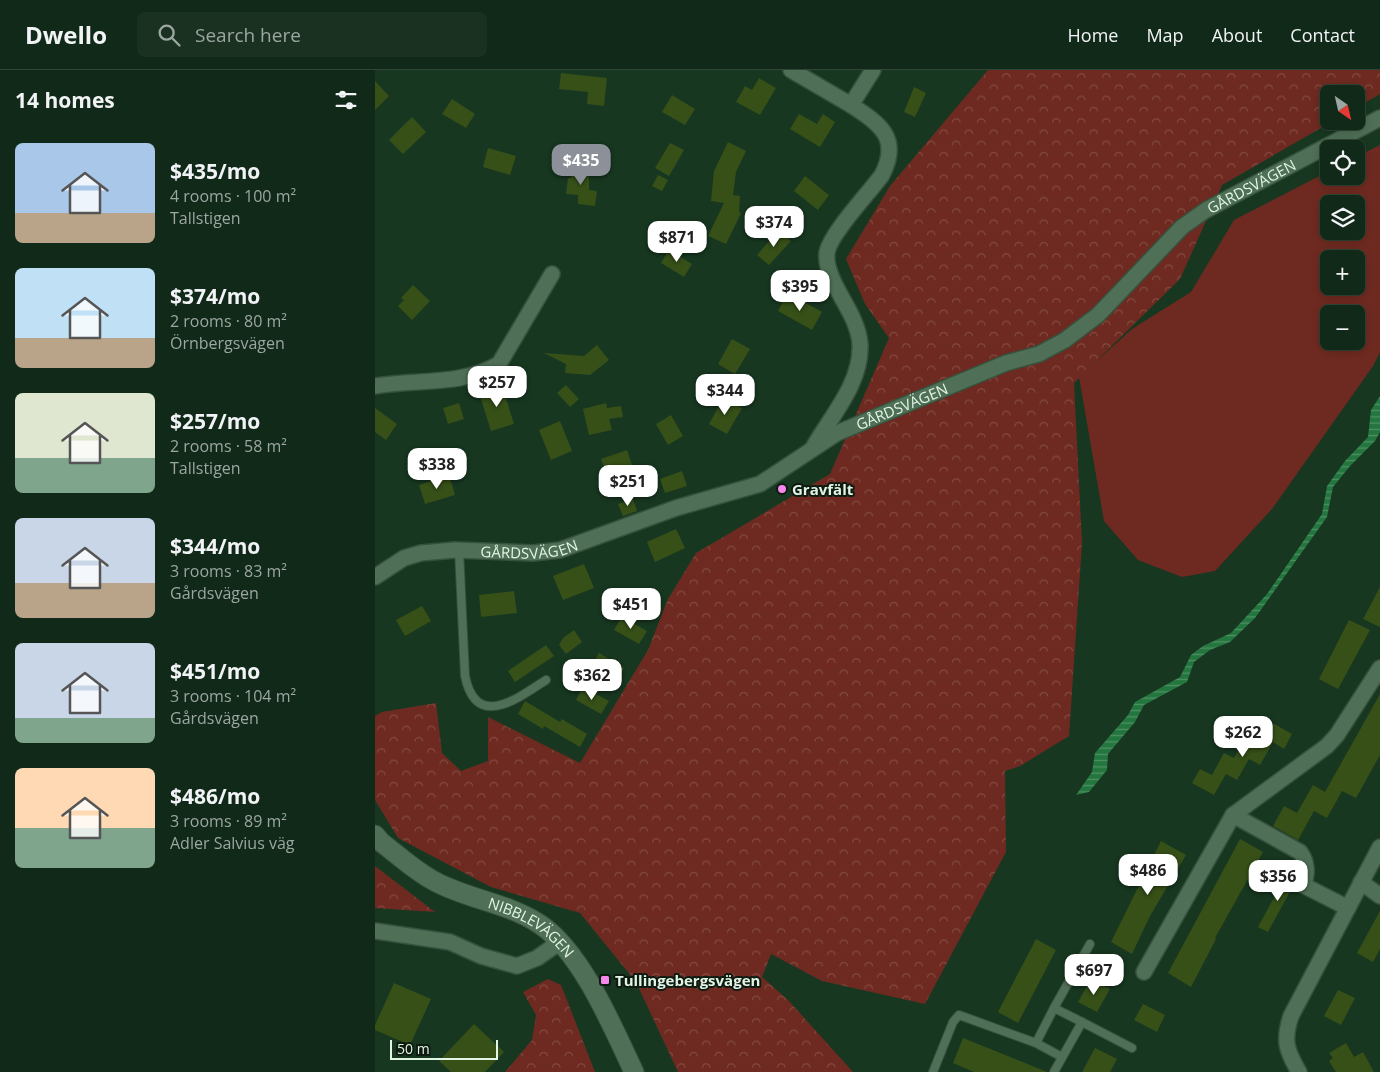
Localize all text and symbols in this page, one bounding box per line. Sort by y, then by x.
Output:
search box [137,12,487,57]
text: Dwello [25,18,107,51]
icon: search [155,21,183,49]
text: Search here [195,22,301,48]
text: Home [1068,23,1118,47]
text: Map [1146,23,1184,47]
text: About [1212,23,1262,47]
text: Contact [1290,23,1355,47]
north arrow [1320,85,1365,130]
map controls [1320,85,1365,350]
text: 14 homes [15,86,115,114]
icon: filters [332,86,360,114]
button: locate [1320,140,1365,185]
pin: $435 [551,144,611,186]
text: $435 [563,149,599,171]
street label: GÅRDSVÄGEN [1203,154,1299,218]
text: $435/mo [170,157,260,185]
icon: home [55,163,115,223]
text: 4 rooms · 100 m² [170,185,296,207]
button: layers [1320,195,1365,240]
pin: $374 [744,206,804,248]
text: Tallstigen [170,207,241,229]
text: $374 [756,211,792,233]
pin: $871 [647,220,707,263]
text: $871 [659,226,695,248]
button: + [1320,250,1365,295]
pin: $395 [770,270,830,312]
text: $395 [782,275,818,297]
text: $374/mo [170,282,260,310]
icon: home [55,288,115,348]
button: − [1320,305,1365,350]
text: 2 rooms · 80 m² [170,310,287,332]
text: Örnbergsvägen [170,332,285,354]
pin: $257 [467,366,527,408]
text: $257 [479,371,515,393]
pin: $344 [695,374,755,416]
street label: GÅRDSVÄGEN [853,378,951,434]
text: $344 [707,379,743,401]
text: $257/mo [170,407,260,435]
icon: home [55,413,115,473]
text: 2 rooms · 58 m² [170,435,287,457]
pin: $338 [407,448,467,490]
text: $338 [419,453,455,475]
text: Tallstigen [170,457,241,479]
pin: $251 [598,464,658,507]
text: $251 [610,470,646,492]
place label: Gravfält [792,479,854,499]
marker: Gravfält [776,483,788,495]
text: $344/mo [170,532,260,560]
street label: GÅRDSVÄGEN [480,534,580,563]
icon: home [55,538,115,598]
text: 3 rooms · 83 m² [170,560,287,582]
text: Gårdsvägen [170,582,259,604]
pin: $451 [601,588,661,630]
text: $451 [613,593,649,615]
text: $451/mo [170,657,260,685]
pin: $362 [562,658,622,701]
icon: home [55,663,115,723]
text: $362 [574,664,610,686]
text: 3 rooms · 104 m² [170,685,296,707]
text: Gårdsvägen [170,707,259,729]
pin: $262 [1213,716,1273,758]
text: $262 [1225,721,1261,743]
text: $486/mo [170,782,260,810]
icon: home [55,788,115,848]
text: 3 rooms · 89 m² [170,810,287,832]
text: Adler Salvius väg [170,832,295,854]
pin: $486 [1118,854,1178,896]
text: $486 [1130,859,1166,881]
pin: $356 [1248,860,1308,902]
text: $356 [1260,865,1296,887]
street label: NIBBLEVÄGEN [486,892,579,961]
pin: $697 [1064,954,1124,996]
text: $697 [1076,959,1112,981]
place label: Tullingebergsvägen [615,970,760,990]
marker: Tullingebergsvägen [599,974,611,986]
scale bar [390,1037,497,1060]
text: 50 m [397,1039,430,1058]

